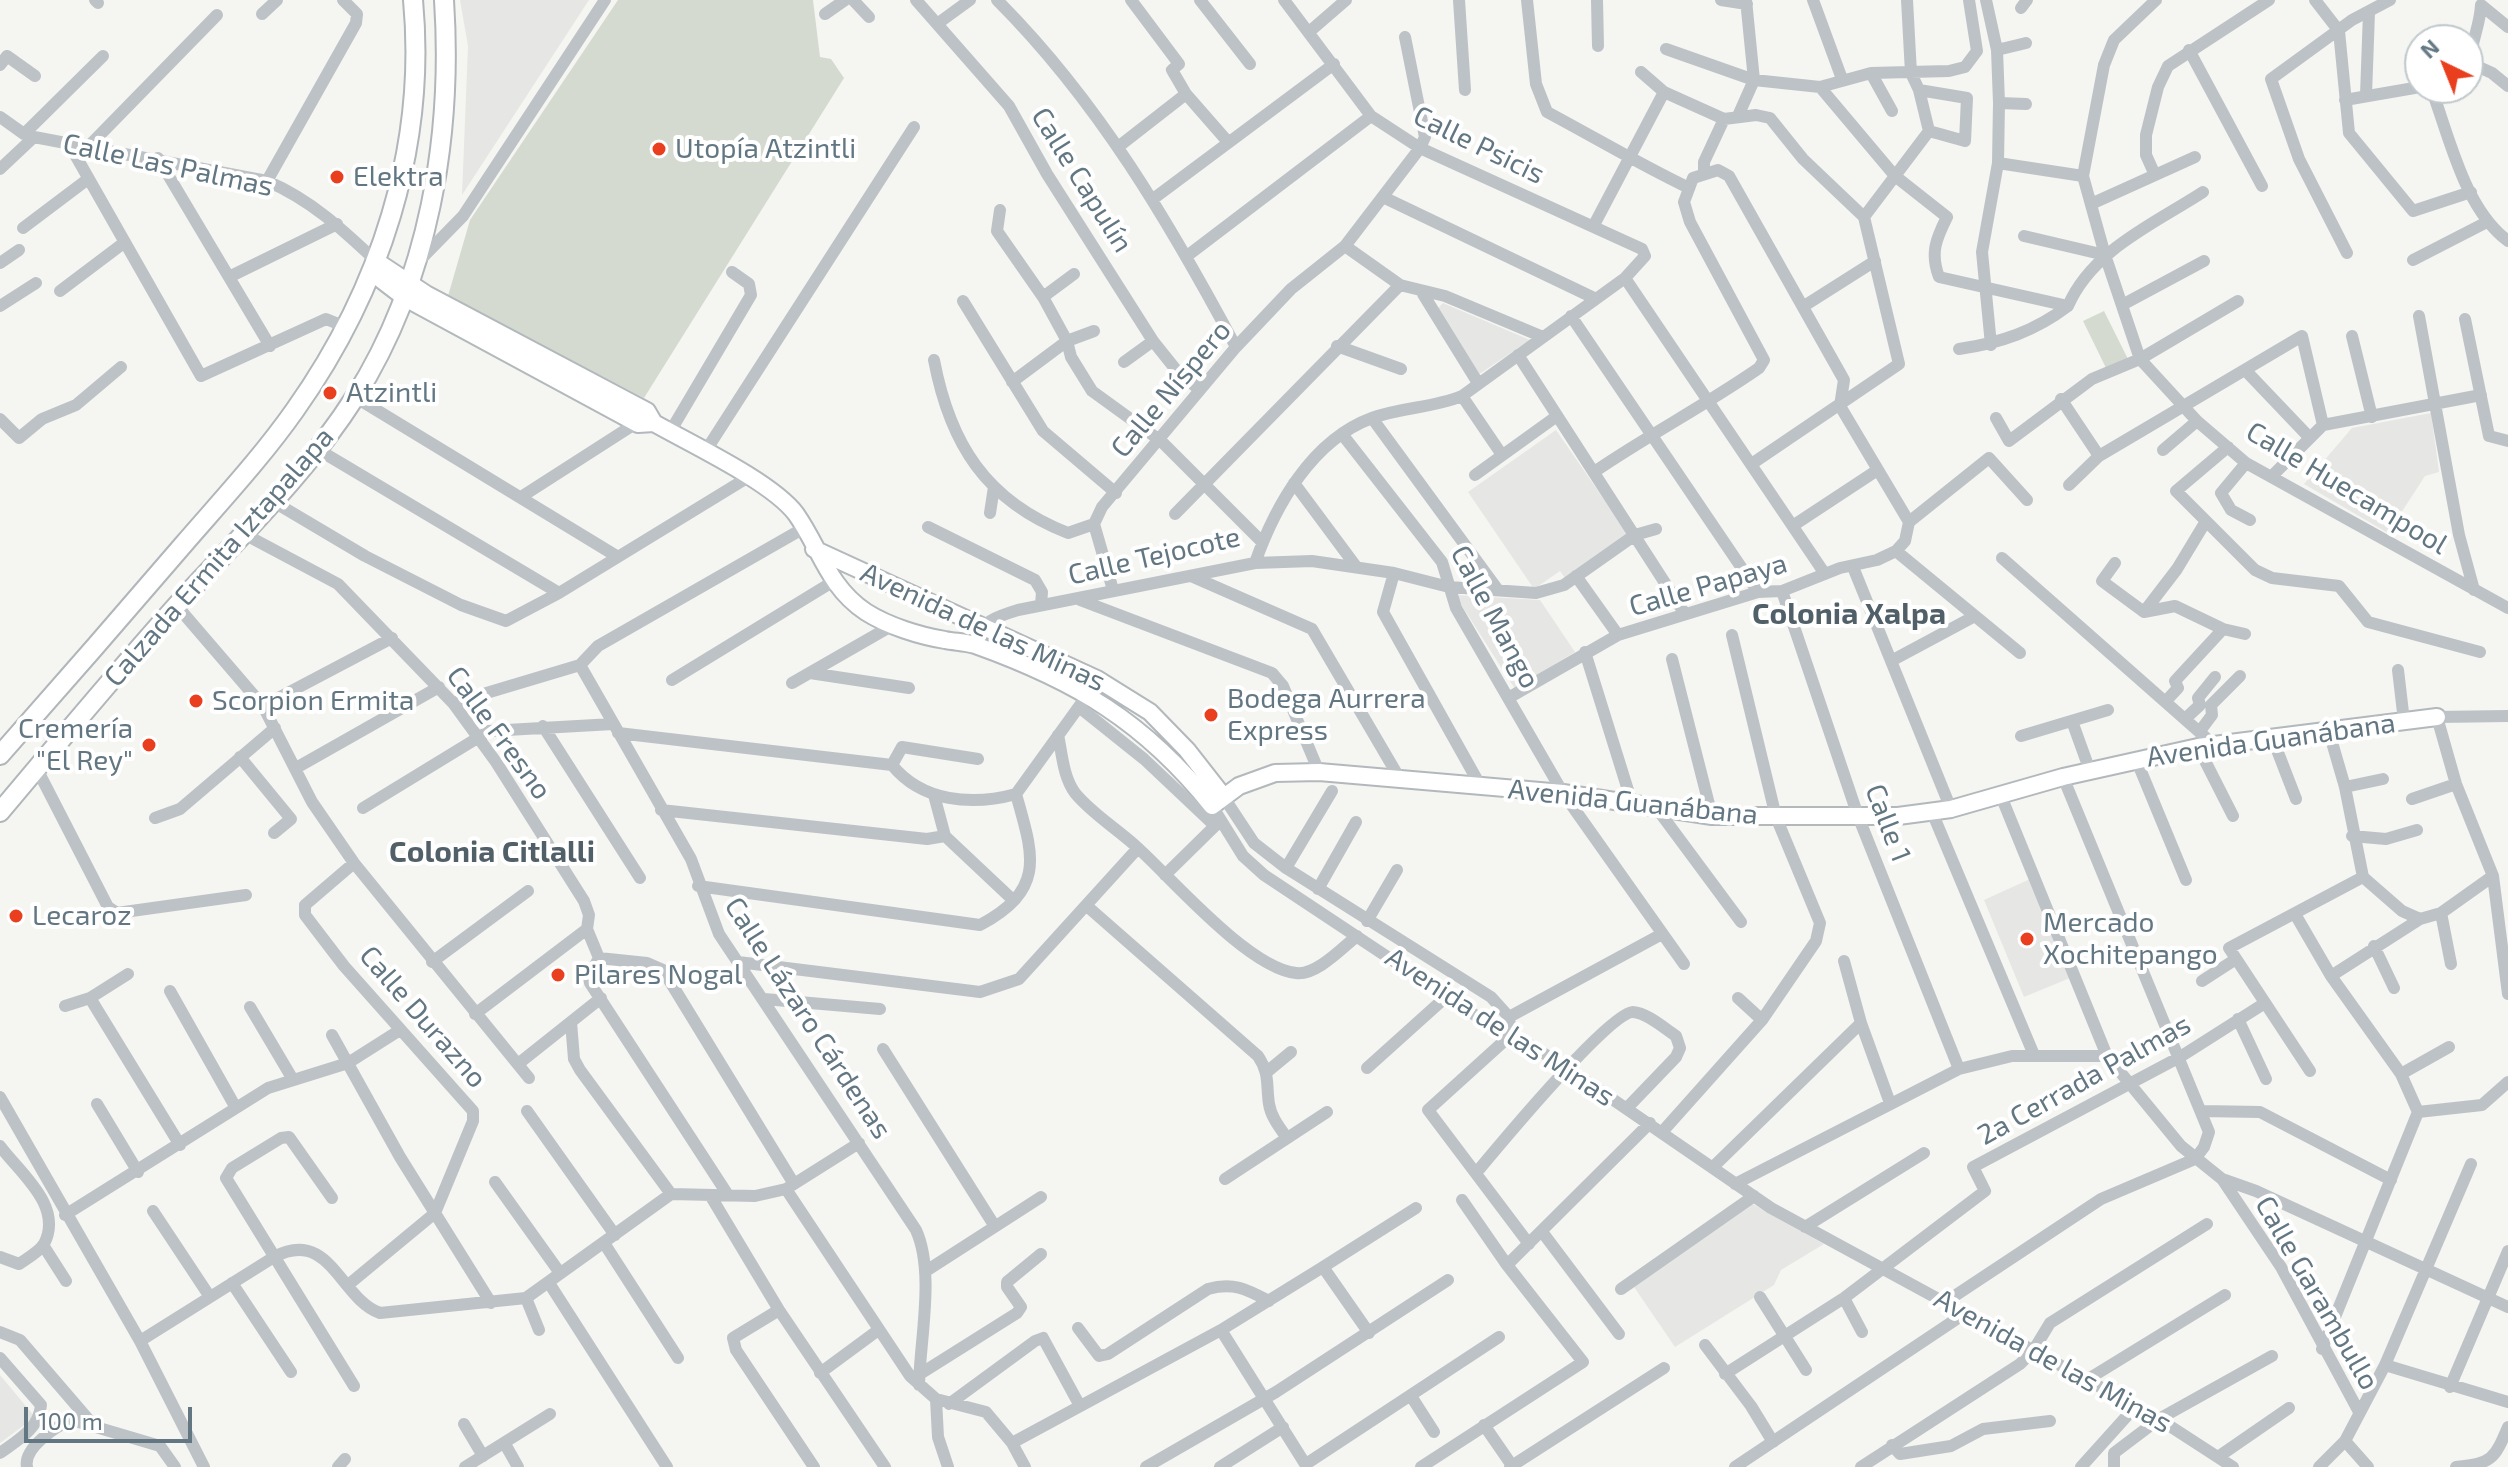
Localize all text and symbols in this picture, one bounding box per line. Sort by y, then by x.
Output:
north arrow [2404,24,2484,104]
text: N [2414,33,2444,63]
street label: Calle Psicis [1408,99,1550,191]
street label: Calle Capulín [1024,101,1140,259]
street label: Calle Las Palmas [60,126,276,204]
place label: Utopía Atzintli [675,132,856,166]
marker: Utopía Atzintli [650,140,668,158]
place label: Elektra [353,160,444,194]
marker: Elektra [328,168,346,186]
street label: Calle Níspero [1104,314,1238,464]
place label: Atzintli [346,376,437,410]
marker: Atzintli [321,384,339,402]
street label: Calle Huecampool [2240,415,2454,561]
street label: Calzada Ermita Iztapalapa [97,421,341,693]
street label: Calle Tejocote [1065,520,1243,592]
street label: Calle Mango [1443,540,1547,694]
street label: Calle Papaya [1625,546,1791,624]
street label: Avenida de las Minas [855,556,1111,698]
district label: Colonia Xalpa [1752,596,1946,632]
street label: Calle Fresno [440,660,558,806]
place label: Bodega Aurrera Express [1227,682,1426,748]
place label: Scorpion Ermita [212,684,414,718]
marker: Scorpion Ermita [187,692,205,710]
marker: Bodega Aurrera Express [1202,706,1220,724]
street label: Avenida Guanábana [2144,706,2398,774]
place label: Cremería "El Rey" [18,712,133,778]
marker: Cremería "El Rey" [140,736,158,754]
street label: Avenida Guanábana [1506,772,1760,832]
street label: Calle 1 [1858,779,1918,867]
district label: Colonia Citlalli [389,834,595,870]
street label: Calle Lázaro Cárdenas [717,891,899,1145]
place label: Lecaroz [32,899,131,933]
place label: Mercado Xochitepango [2043,906,2218,972]
marker: Lecaroz [7,907,25,925]
marker: Mercado Xochitepango [2018,930,2036,948]
street label: Calle Durazno [352,939,494,1095]
street label: Avenida de las Minas [1379,940,1621,1114]
place label: Pilares Nogal [574,958,742,992]
marker: Pilares Nogal [549,966,567,984]
street label: 2a Cerrada Palmas [1972,1008,2196,1152]
street label: Calle Garambullo [2248,1190,2386,1396]
street label: Avenida de las Minas [1928,1282,2178,1440]
scale bar [28,1391,196,1441]
text: 100 m [38,1406,103,1435]

